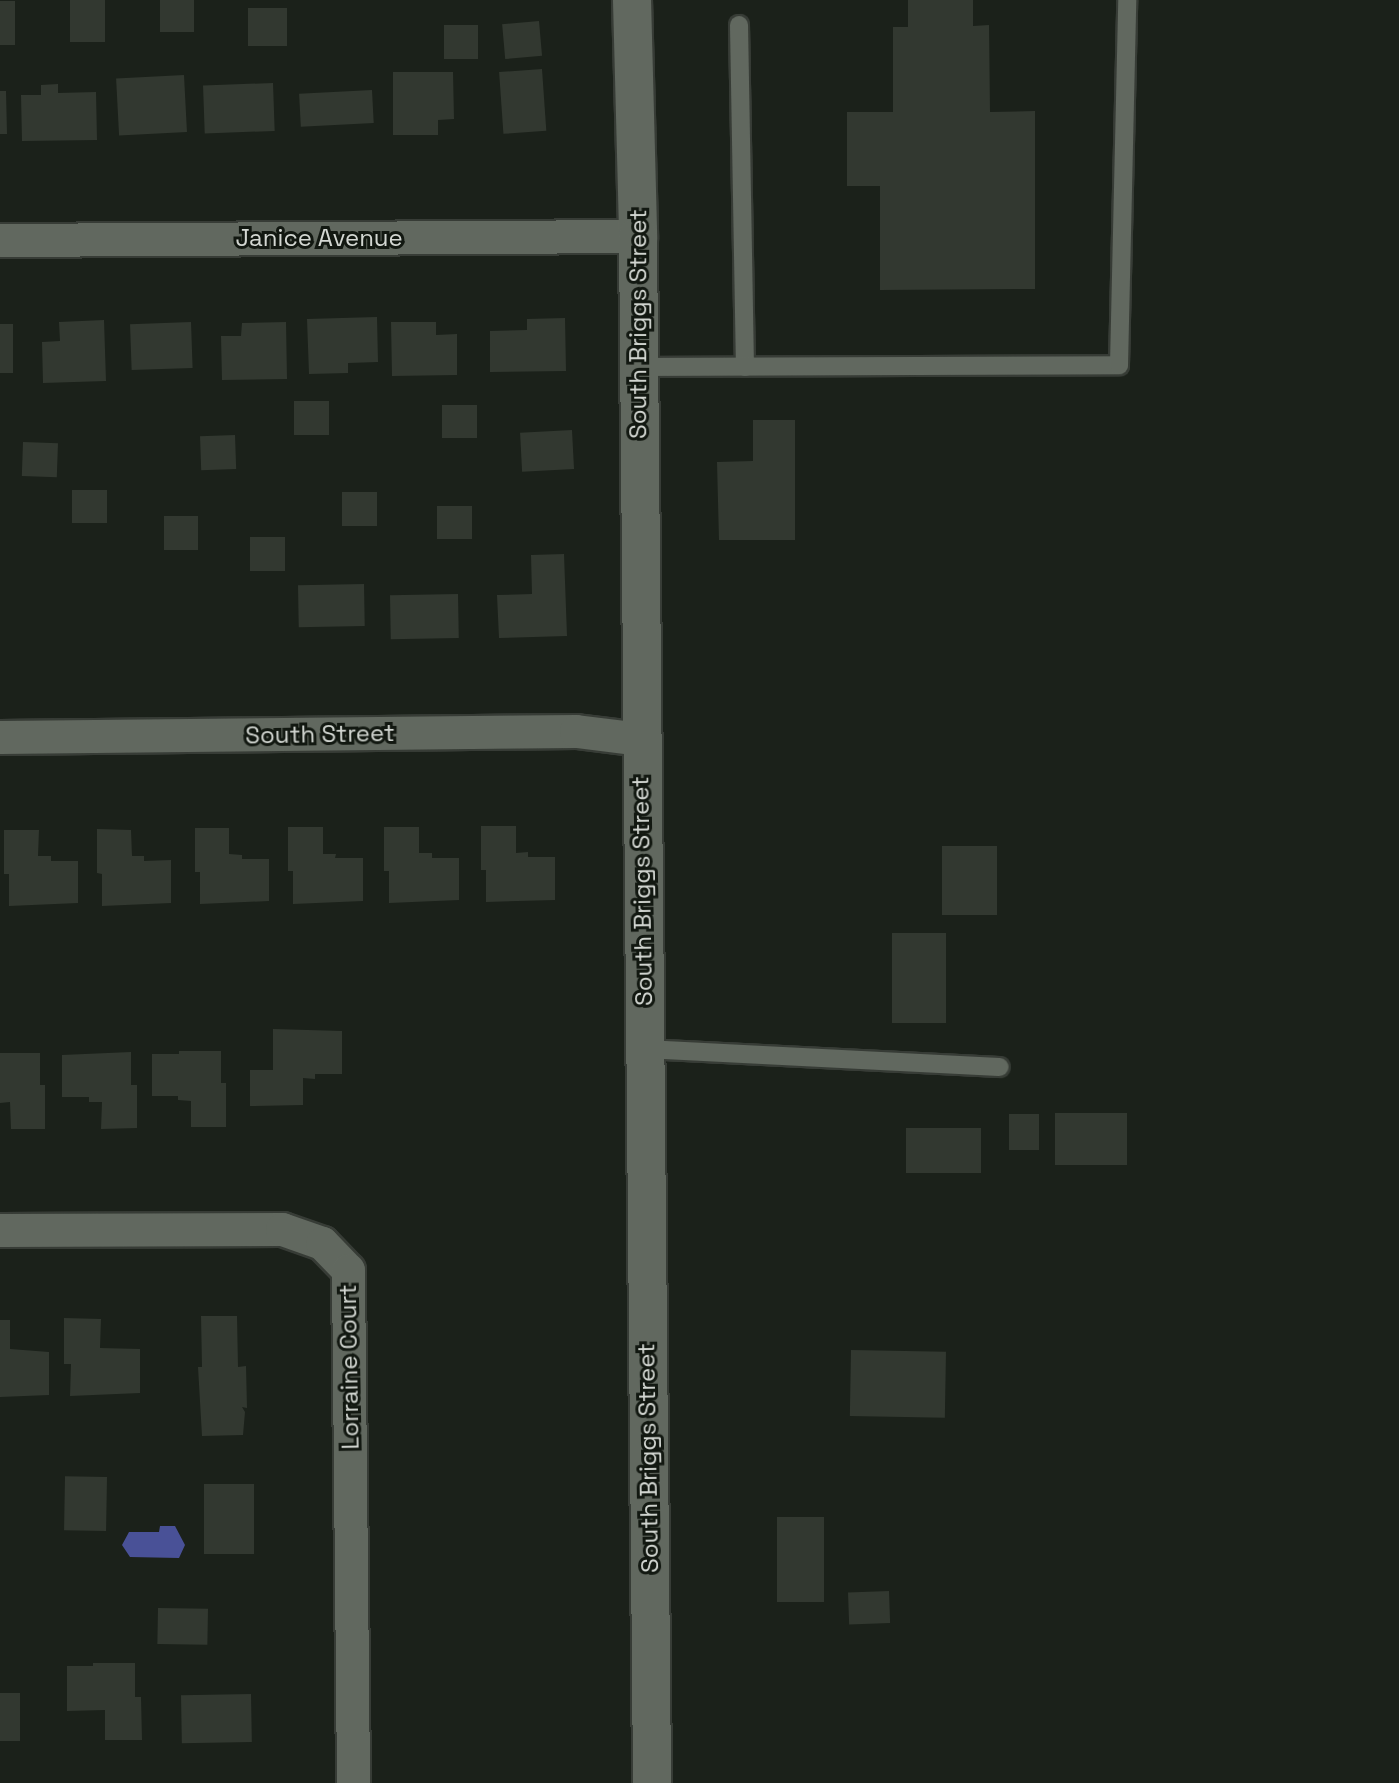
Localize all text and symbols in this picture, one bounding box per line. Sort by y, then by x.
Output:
street label: South Briggs Street [624,209,652,439]
street label: Janice Avenue [235,224,403,252]
street label: South Street [245,718,395,750]
street label: South Briggs Street [626,776,658,1006]
street label: Lorraine Court [333,1284,365,1450]
street label: South Briggs Street [632,1343,664,1573]

